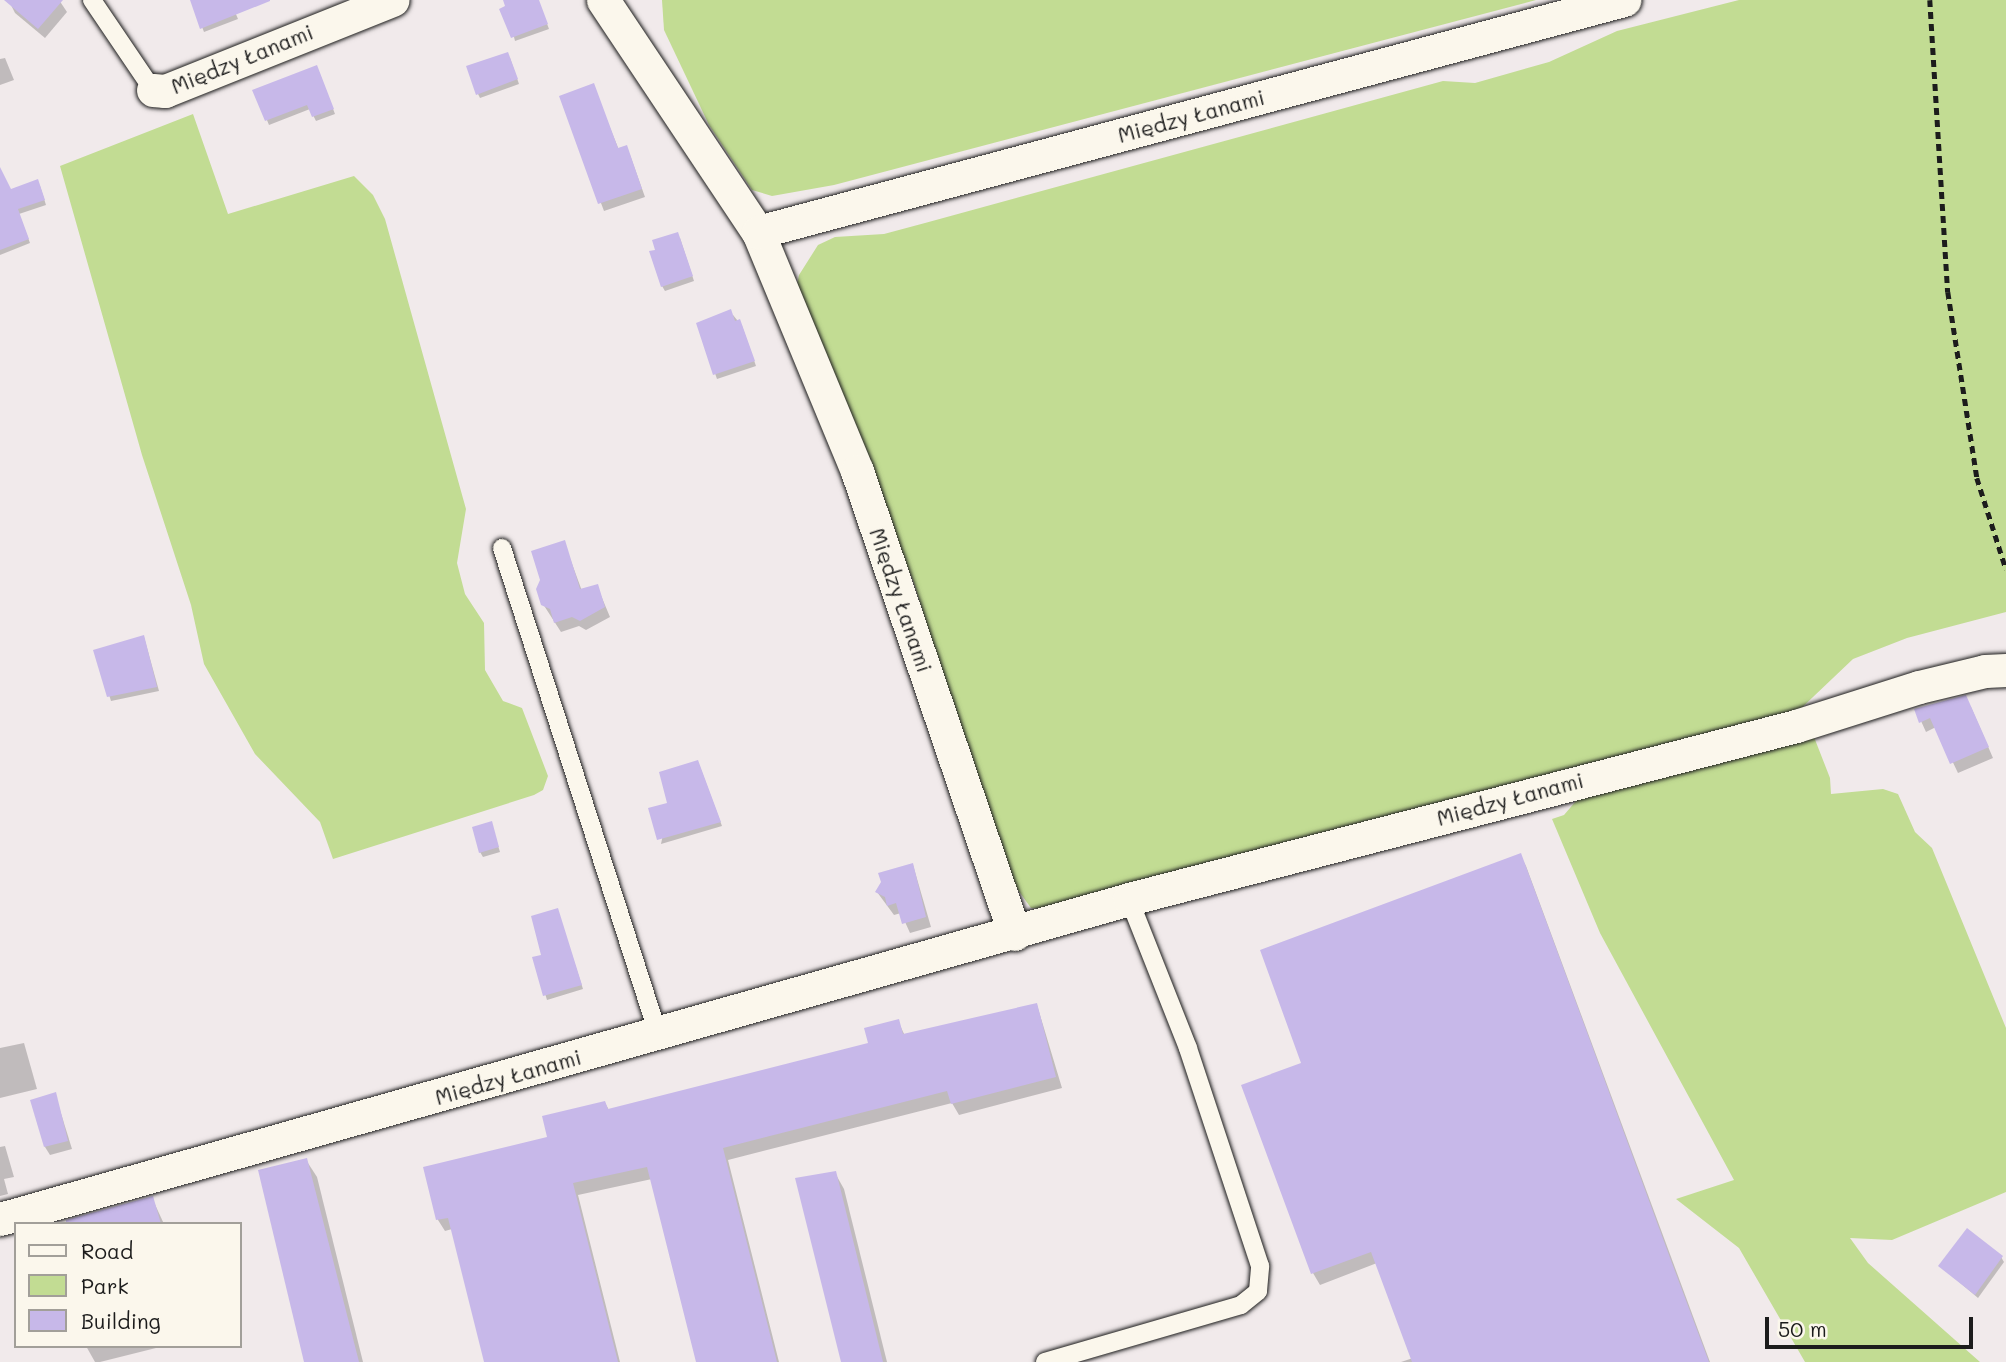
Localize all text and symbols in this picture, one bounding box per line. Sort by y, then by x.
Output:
street label: Między Łanami [167,19,317,99]
street label: Między Łanami [1115,84,1267,148]
street label: Między Łanami [865,525,937,675]
street label: Między Łanami [1434,767,1586,831]
street label: Między Łanami [432,1044,584,1110]
legend [14,1222,242,1348]
text: Road [81,1237,133,1264]
text: Park [81,1272,129,1299]
scale bar [1768,1302,1976,1346]
text: Building [81,1307,161,1334]
text: 50 m [1778,1315,1827,1342]

